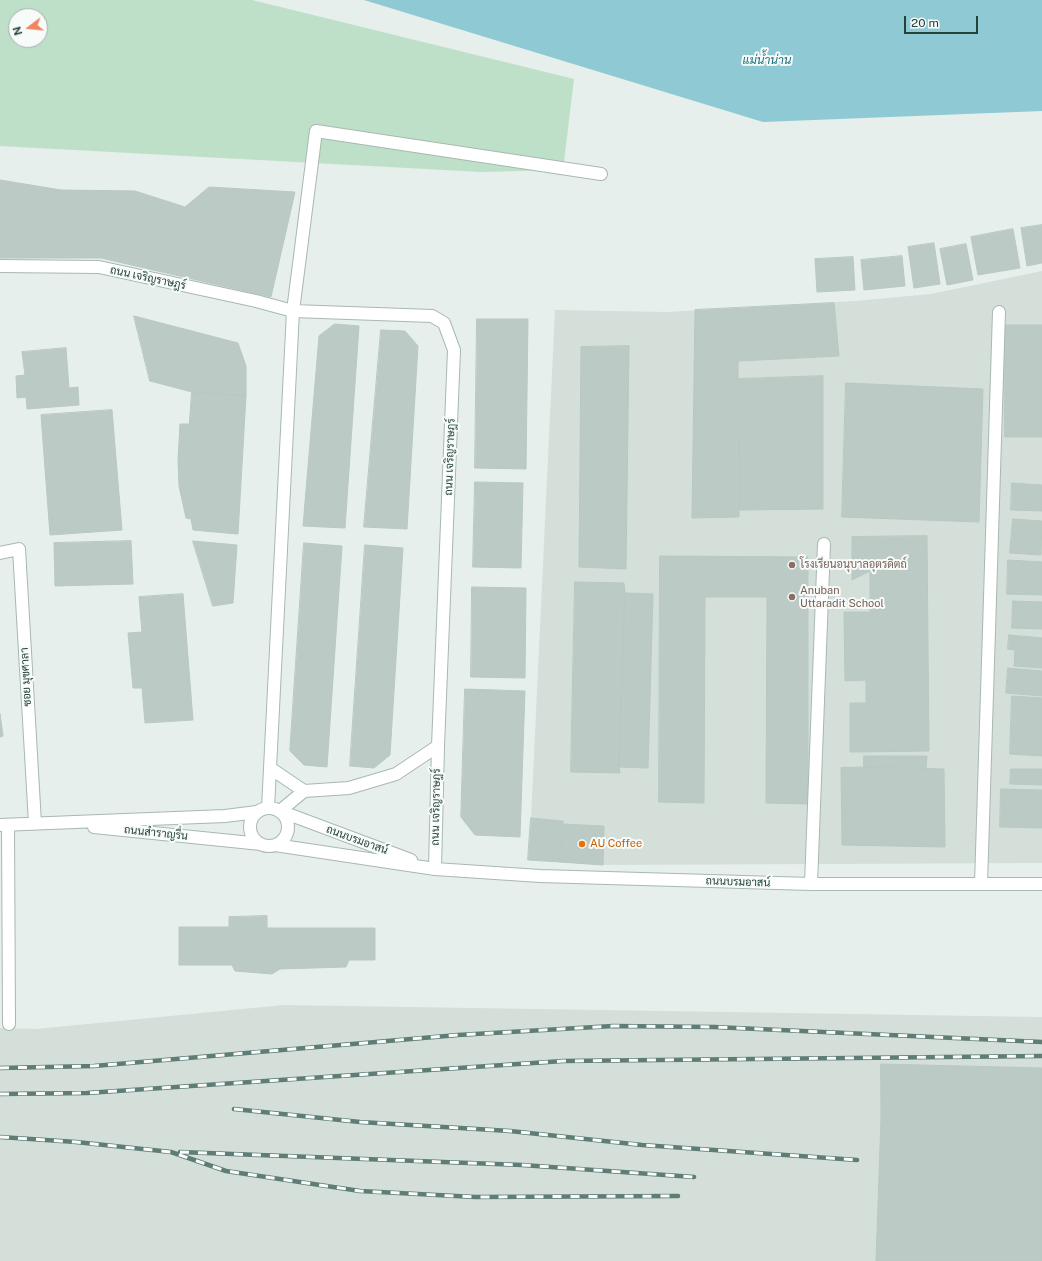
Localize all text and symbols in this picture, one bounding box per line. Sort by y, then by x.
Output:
north arrow [8,8,48,48]
scale bar [906,8,980,34]
text: 20 m [911,16,939,30]
text: N [10,25,24,37]
water label: แม่น้ำน่าน [743,53,791,67]
street label: ถนน เจริญราษฎร์ [109,264,187,292]
street label: ถนน เจริญราษฎร์ [442,418,458,496]
place label: โรงเรียนอนุบาลอุตรดิตถ์ [800,558,907,572]
marker: โรงเรียนอนุบาลอุตรดิตถ์ [787,560,797,570]
place label: Anuban Uttaradit School [800,584,884,610]
marker: Anuban Uttaradit School [787,592,797,602]
street label: ซอย มุขศาลา [18,647,34,707]
street label: ถนน เจริญราษฎร์ [429,768,443,846]
street label: ถนนสำราญรื่น [123,823,189,843]
street label: ถนนบรมอาสน์ [324,823,390,857]
place label: AU Coffee [590,837,642,851]
marker: AU Coffee [577,839,587,849]
street label: ถนนบรมอาสน์ [705,874,771,890]

